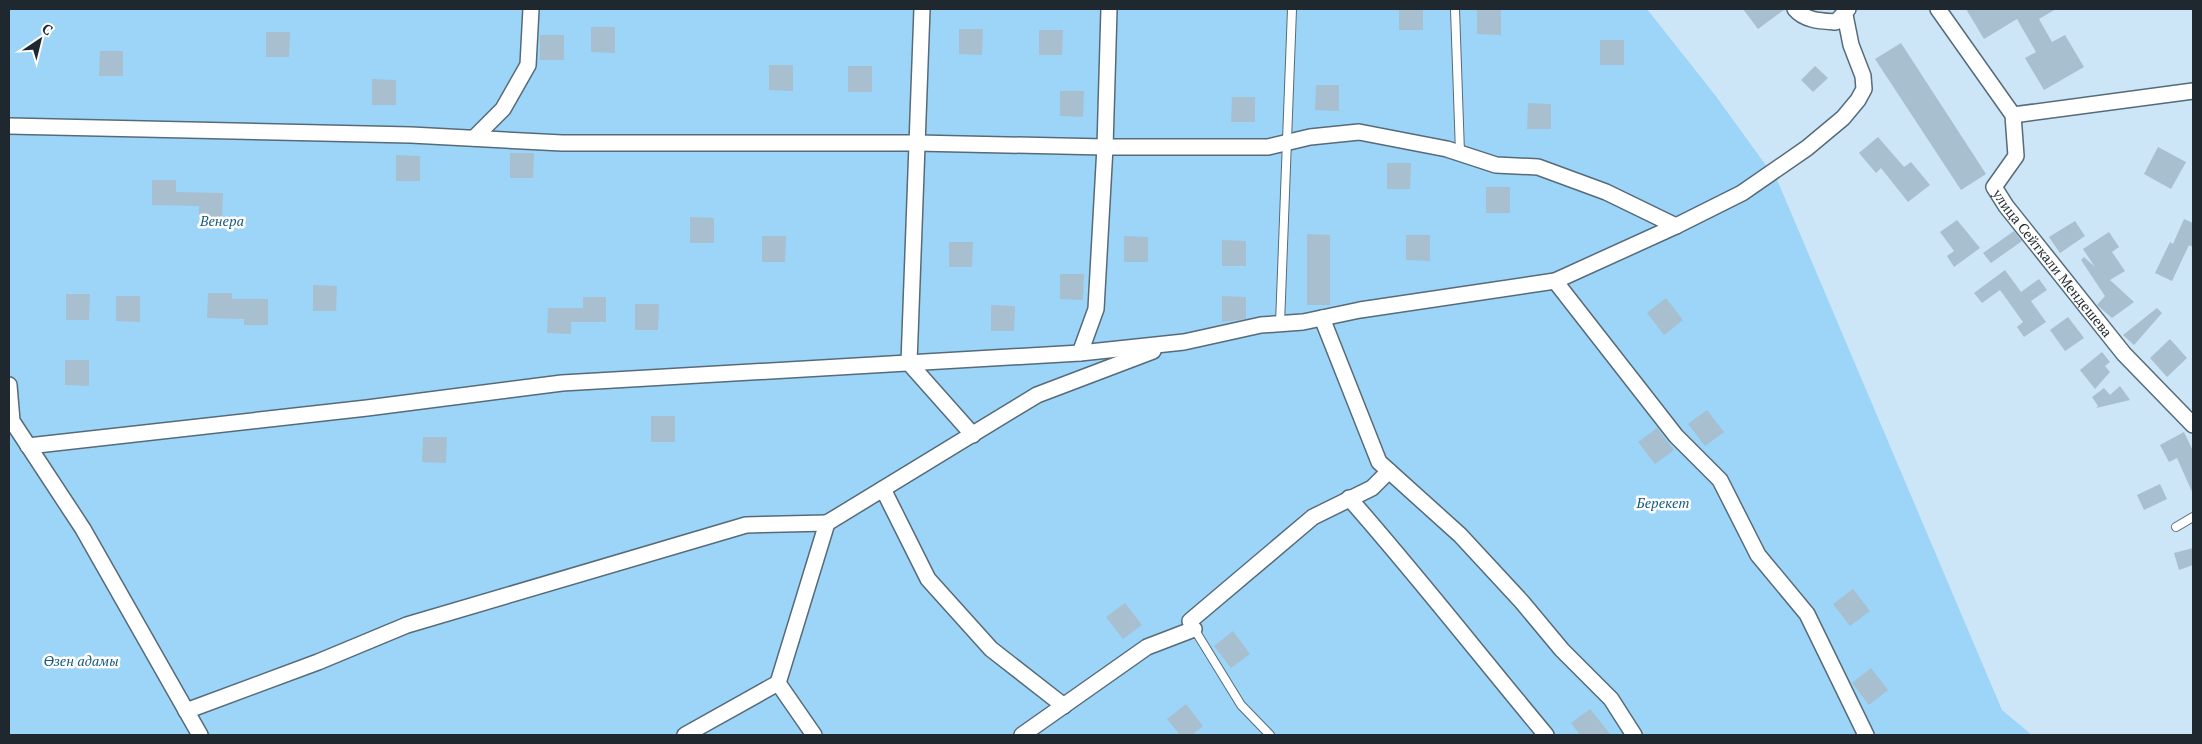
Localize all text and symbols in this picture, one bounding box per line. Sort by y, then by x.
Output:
north arrow [15,15,65,65]
text: С [39,19,57,39]
street label: улица Сейткали Мендешева [1988,184,2117,341]
park label: Венера [199,211,244,230]
park label: Берекет [1635,493,1690,512]
park label: Өзен адамы [43,651,119,670]

